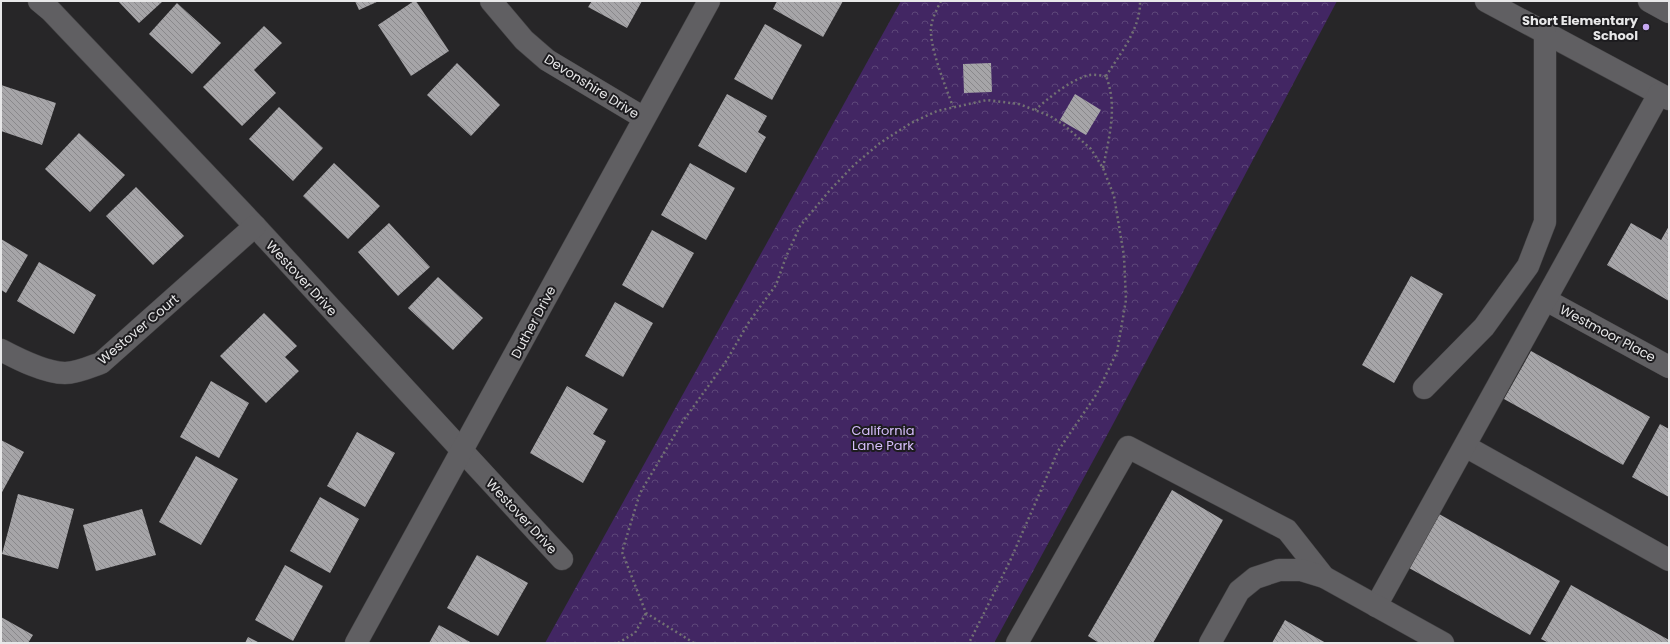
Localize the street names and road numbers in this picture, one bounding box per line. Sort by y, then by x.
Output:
street label: Devonshire Drive [541,50,643,123]
street label: Westover Drive [262,236,342,320]
street label: Duther Drive [506,283,561,362]
street label: Westover Court [94,290,183,369]
street label: Westmoor Place [1556,300,1659,367]
street label: Westover Drive [482,474,562,558]

